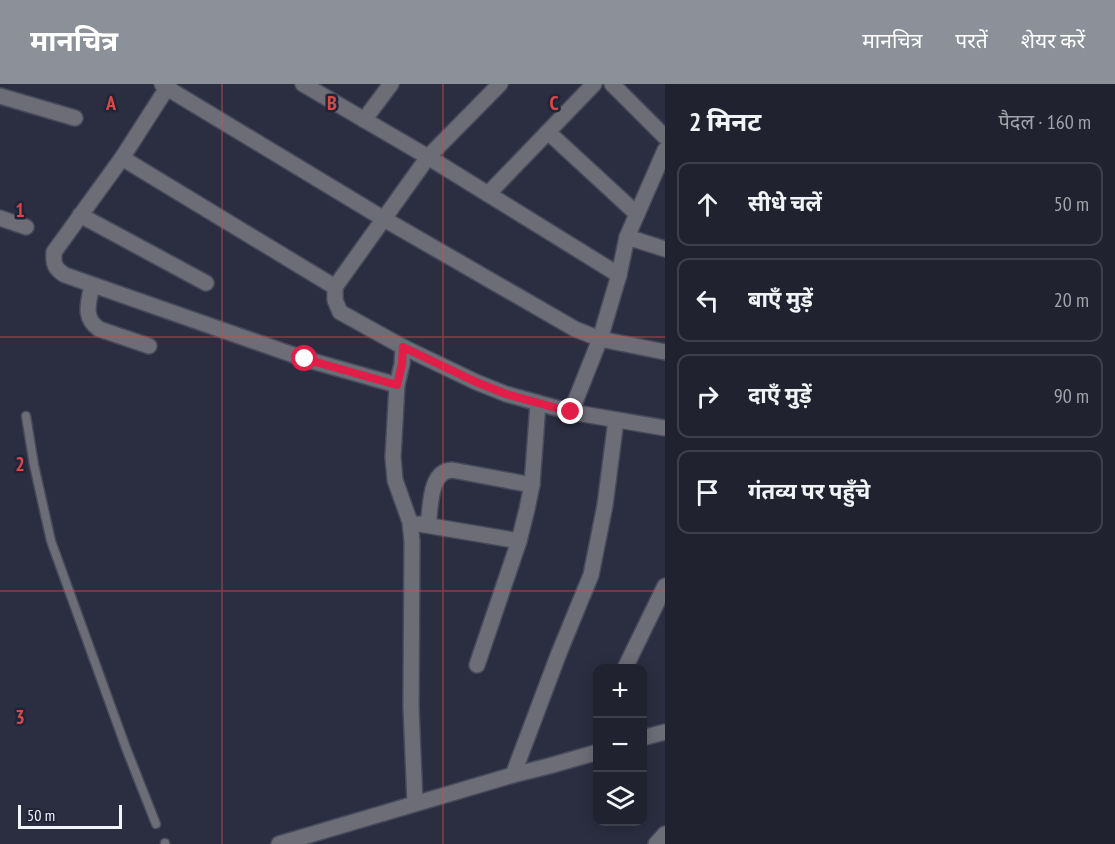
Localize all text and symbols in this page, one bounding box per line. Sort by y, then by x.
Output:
text: मानचित्र [30,22,118,59]
text: मानचित्र [862,27,922,54]
text: परतें [955,27,988,54]
text: शेयर करें [1021,27,1085,54]
text: A [105,90,117,116]
text: B [327,90,337,116]
text: C [549,90,559,116]
text: 2 मिनट [689,105,761,138]
text: पैदल · 160 m [998,109,1091,135]
icon: ahead [691,188,724,221]
text: सीधे चलें [748,189,822,217]
text: 50 m [1054,191,1089,217]
text: 1 [15,197,25,223]
icon: left [691,284,724,317]
text: बाएँ मुड़ें [748,285,813,313]
text: 20 m [1054,287,1089,313]
route start [291,345,317,371]
icon: right [691,380,724,413]
text: दाएँ मुड़ें [748,381,812,409]
text: 90 m [1054,383,1089,409]
route end [557,398,583,424]
text: 2 [15,451,25,477]
icon: arrive [691,476,724,509]
text: गंतव्य पर पहुँचे [748,477,870,505]
map controls [593,664,647,826]
button: + [593,664,647,718]
text: 3 [15,704,25,730]
button: − [593,718,647,772]
button: layers [593,772,647,826]
scale bar [18,802,122,830]
text: 50 m [27,805,55,825]

